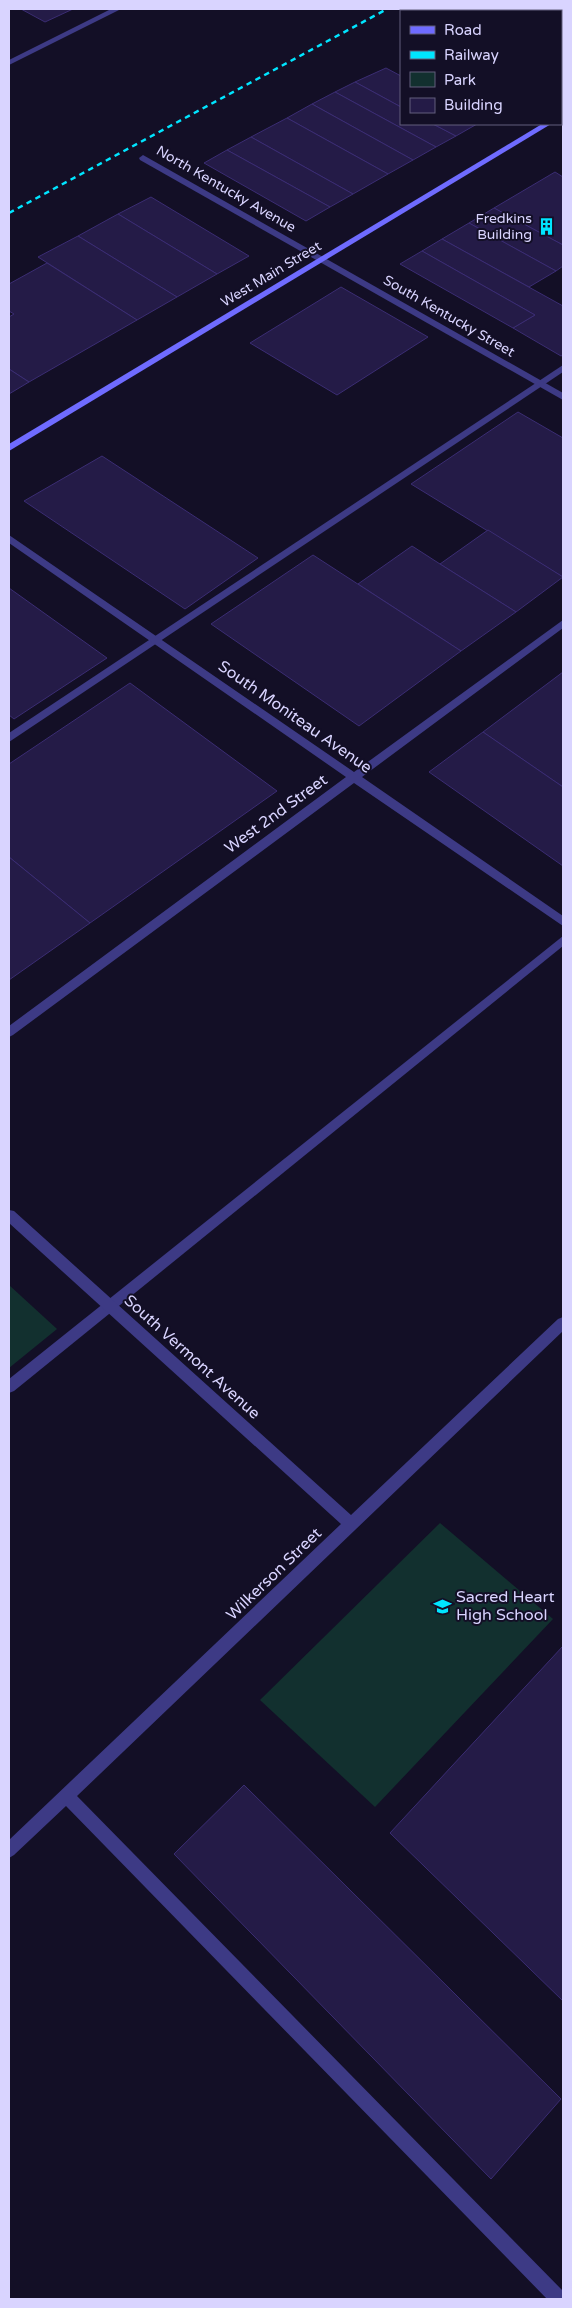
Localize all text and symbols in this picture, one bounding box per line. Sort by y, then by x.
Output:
legend [400,10,562,125]
text: Road [444,21,482,39]
text: Railway [444,46,499,64]
text: Park [444,71,476,89]
text: Building [444,96,503,114]
street label: North Kentucky Avenue [153,142,299,236]
place label: Fredkins Building [476,210,532,243]
building icon: Fredkins Building [536,216,556,236]
street label: West Main Street [218,237,325,311]
street label: South Kentucky Street [380,271,518,361]
street label: South Moniteau Avenue [214,656,376,778]
street label: West 2nd Street [221,770,331,858]
street label: South Vermont Avenue [120,1291,264,1423]
street label: Wilkerson Street [222,1523,326,1625]
place label: Sacred Heart High School [456,1587,555,1625]
school or university icon: Sacred Heart High School [432,1596,452,1616]

